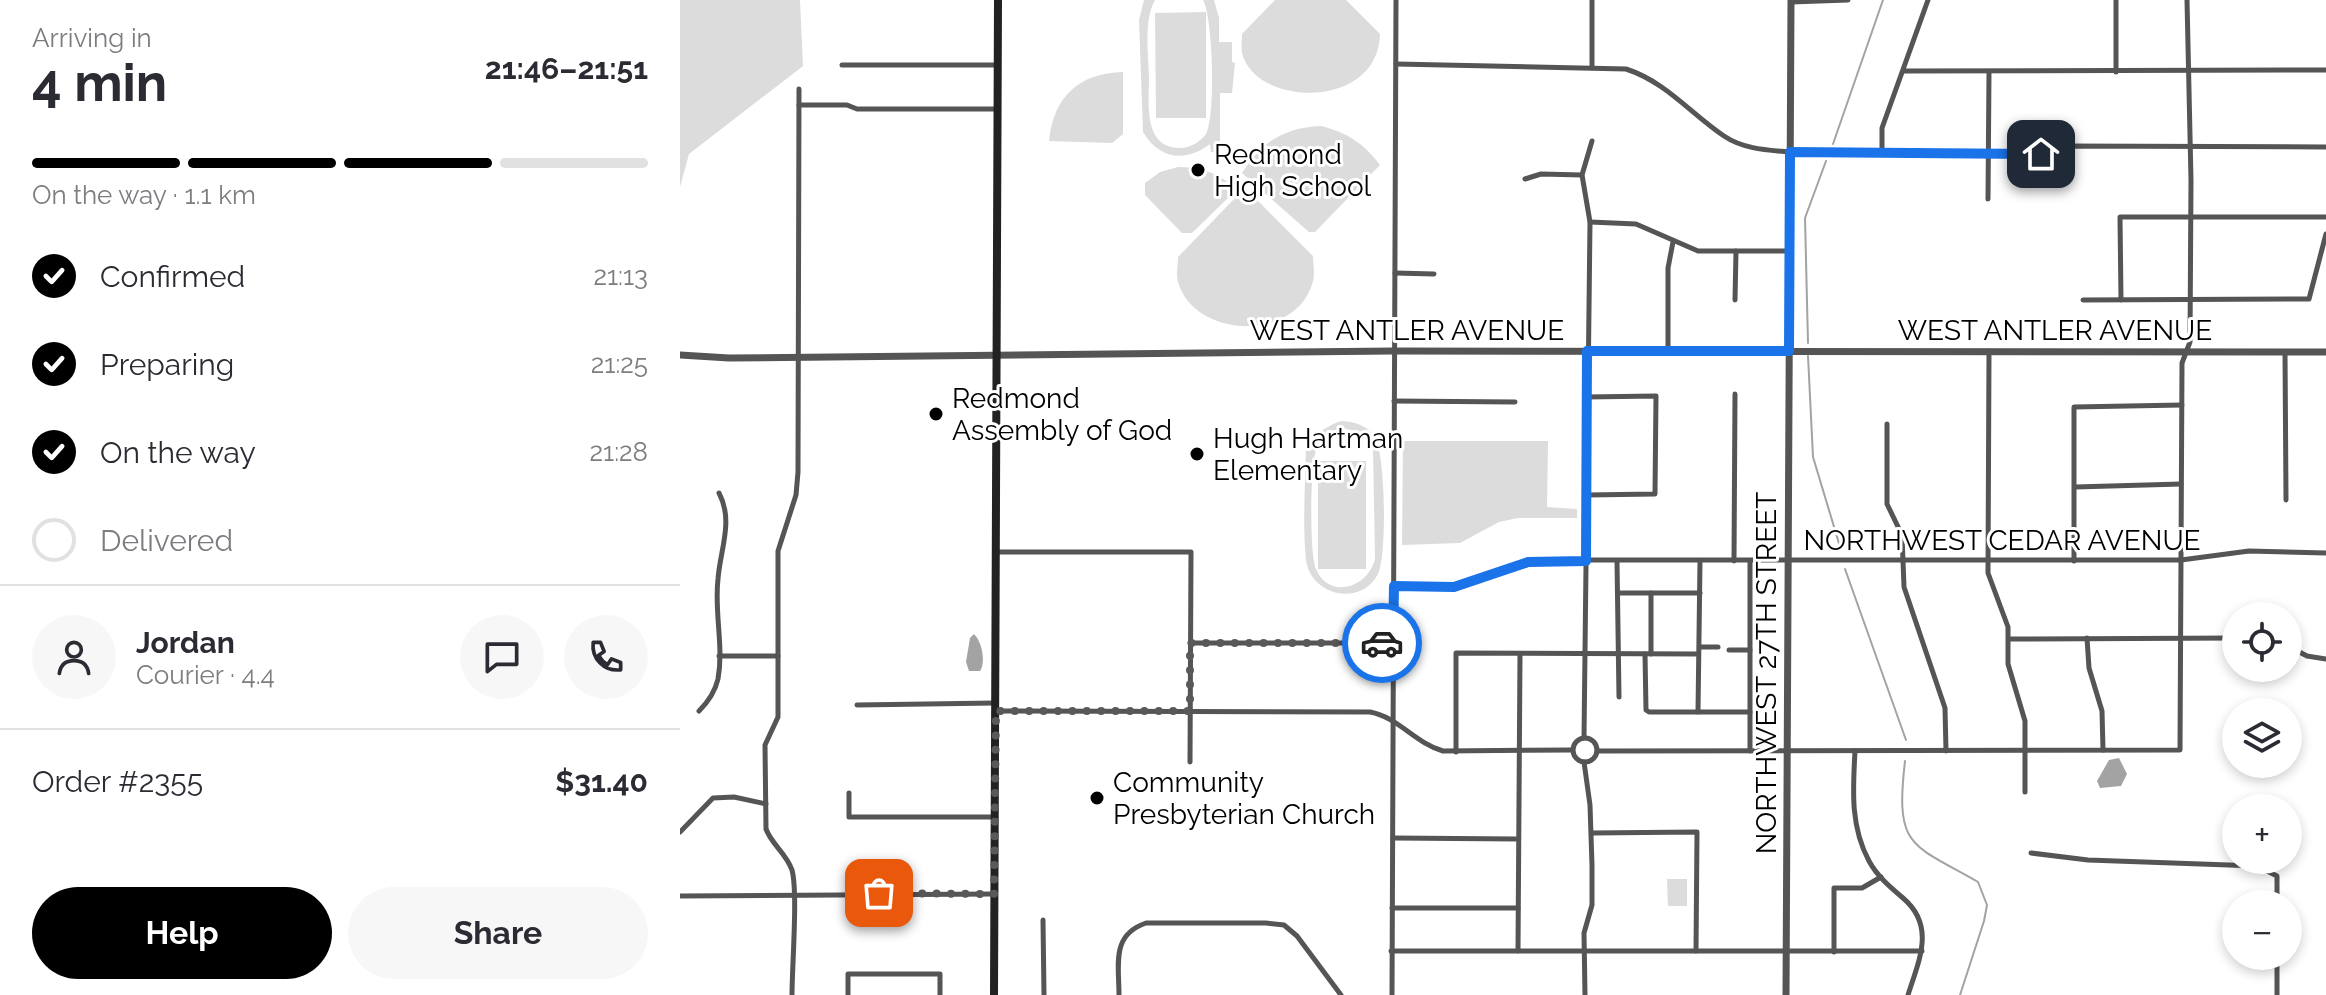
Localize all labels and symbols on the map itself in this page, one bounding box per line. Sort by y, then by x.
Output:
pin [2007,120,2075,188]
place label: Redmond High School [1214,138,1372,203]
marker: Redmond High School [1189,161,1207,179]
street label: WEST ANTLER AVENUE [1250,314,1564,347]
street label: WEST ANTLER AVENUE [1898,314,2212,347]
place label: Redmond Assembly of God [952,382,1172,447]
marker: Redmond Assembly of God [927,405,945,423]
place label: Hugh Hartman Elementary [1213,422,1403,487]
marker: Hugh Hartman Elementary [1188,445,1206,463]
street label: NORTHWEST 27TH STREET [1750,492,1783,854]
street label: NORTHWEST CEDAR AVENUE [1803,524,2201,557]
courier [1342,603,1422,683]
place label: Community Presbyterian Church [1113,766,1375,831]
marker: Community Presbyterian Church [1088,789,1106,807]
pin [845,859,913,927]

